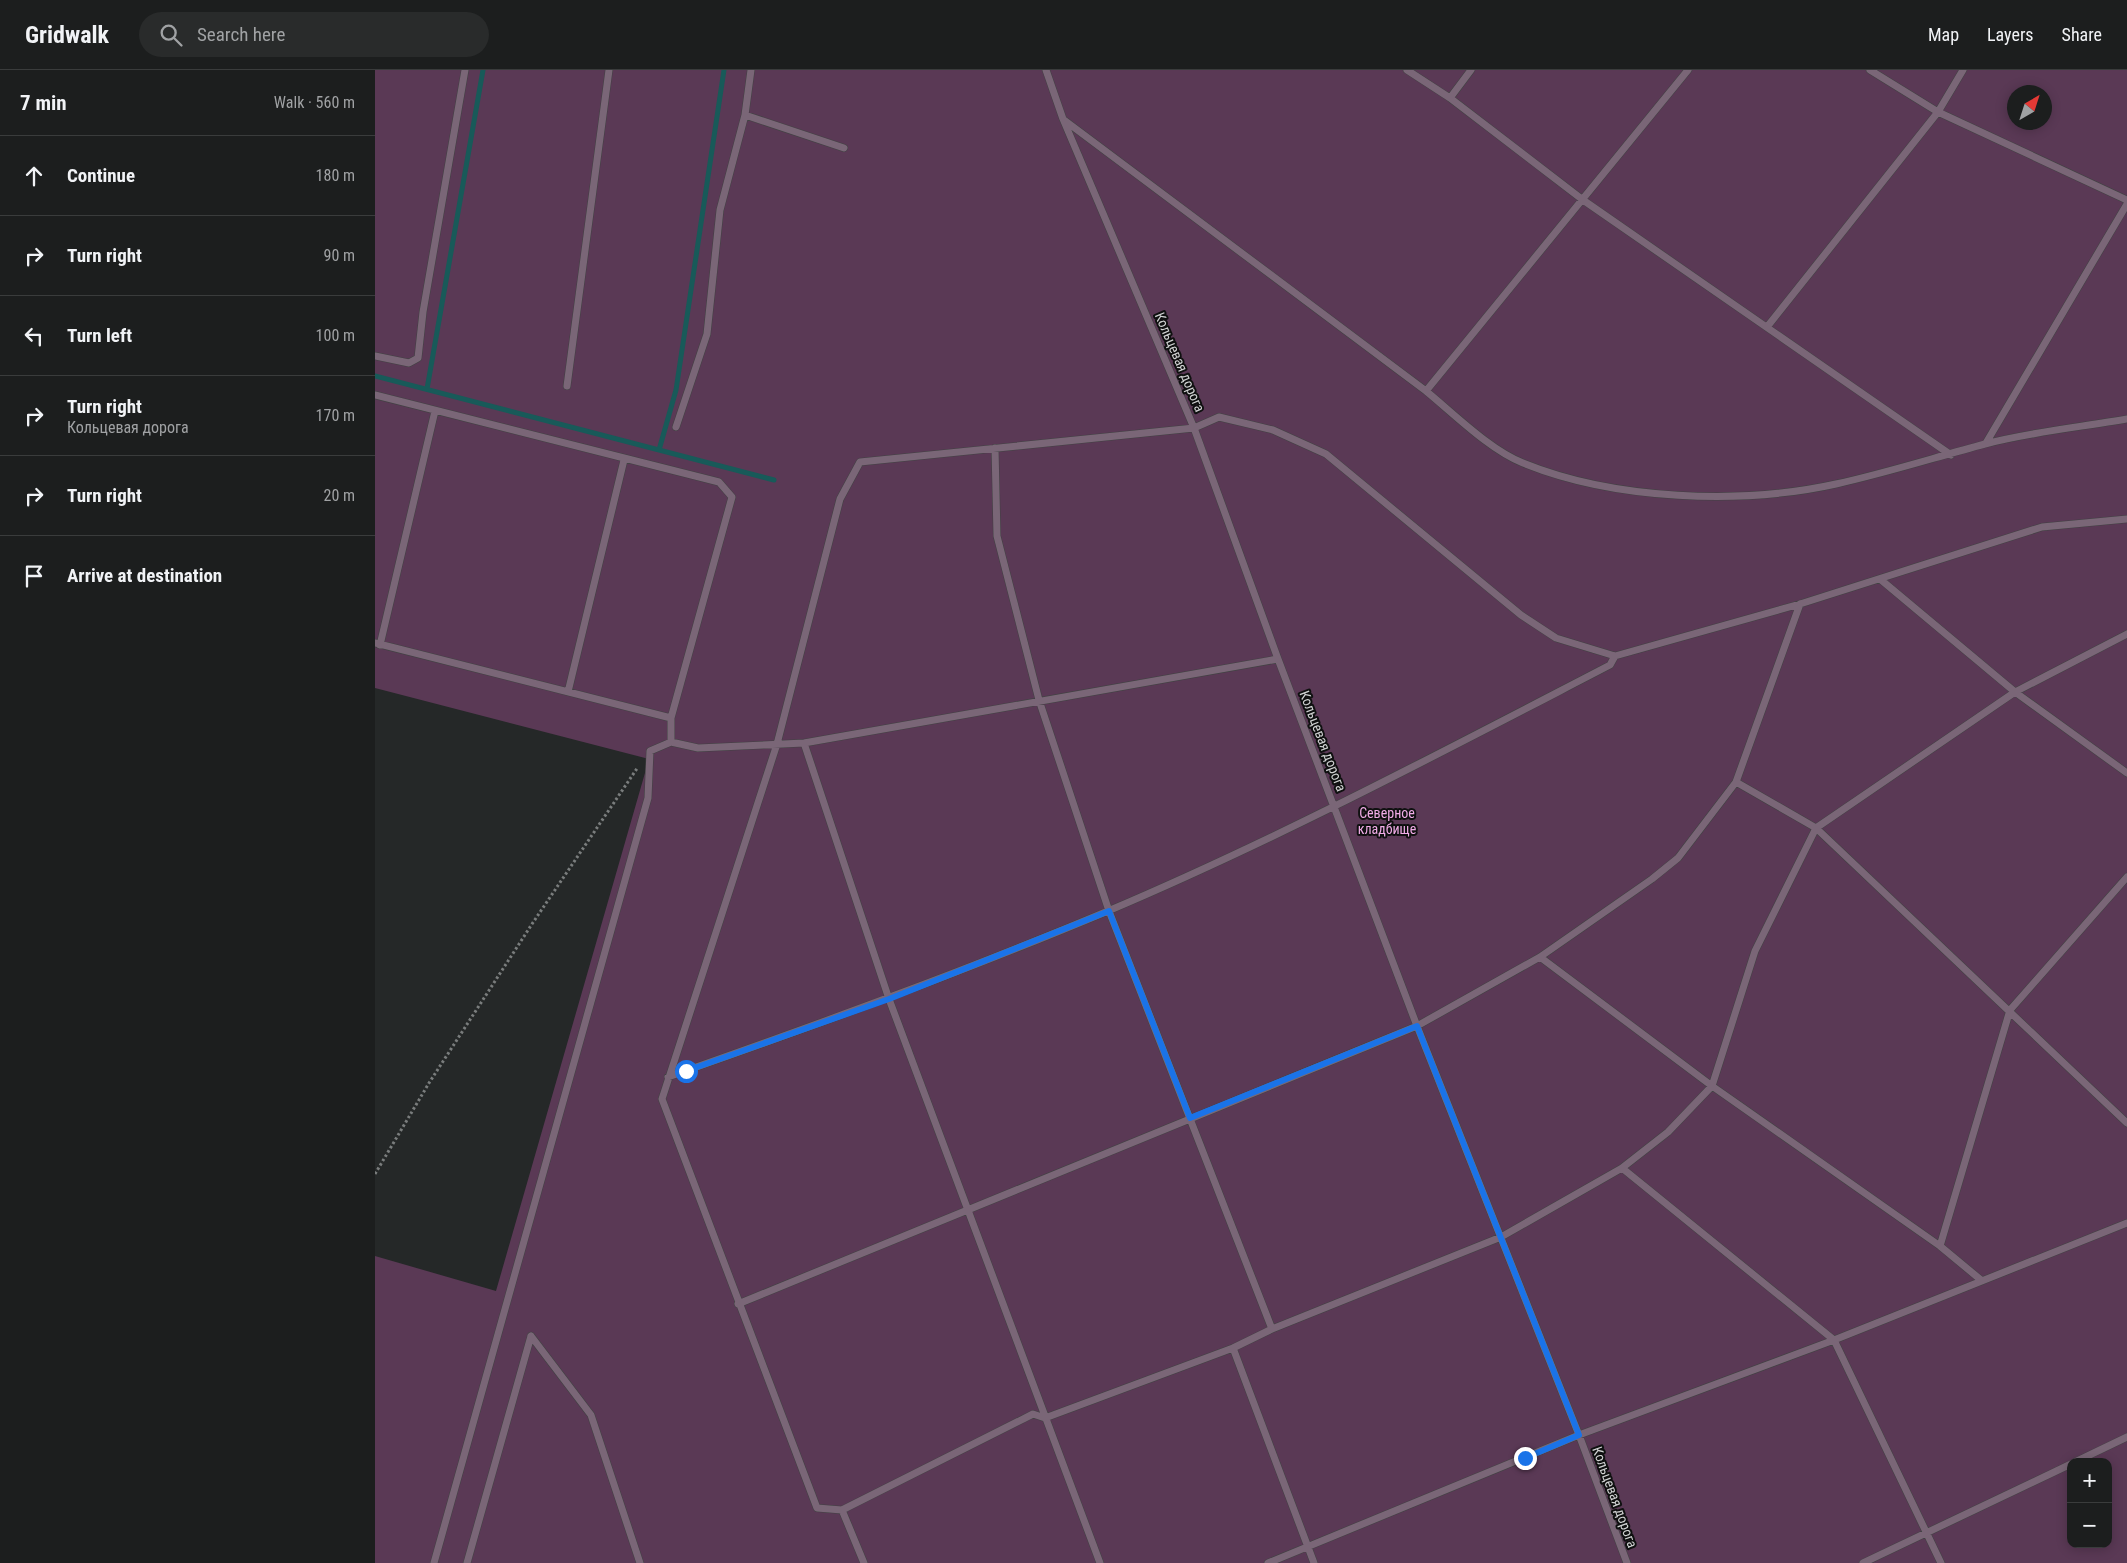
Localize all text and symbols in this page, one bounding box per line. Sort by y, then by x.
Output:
search box [139,12,489,57]
text: Gridwalk [25,21,109,49]
icon: search [157,21,185,49]
text: Search here [197,23,285,46]
text: Map [1928,24,1959,45]
text: Layers [1987,24,2034,45]
text: Share [2062,24,2102,45]
north arrow [2007,85,2052,130]
text: 7 min [20,91,67,115]
text: Walk · 560 m [274,93,355,112]
icon: ahead [20,162,48,190]
text: Continue [67,164,135,187]
text: 180 m [316,166,355,185]
icon: right [20,242,48,270]
text: Turn right [67,244,142,267]
text: 90 m [323,246,355,265]
street label: Кольцевая дорога [1152,310,1208,414]
icon: left [20,322,48,350]
text: Turn left [67,324,132,347]
text: 100 m [316,326,355,345]
text: Turn right [67,395,142,418]
icon: right [20,402,48,430]
text: 170 m [316,406,355,425]
text: Кольцевая дорога [67,418,189,437]
icon: right [20,482,48,510]
text: Turn right [67,484,142,507]
text: 20 m [323,486,355,505]
icon: arrive [20,562,48,590]
text: Arrive at destination [67,564,222,587]
street label: Кольцевая дорога [1296,688,1350,794]
park label: Северное кладбище [1358,805,1417,837]
route start [675,1060,698,1083]
street label: Кольцевая дорога [1589,1444,1641,1550]
route end [1514,1447,1537,1470]
map controls [2067,1458,2112,1548]
button: + [2067,1458,2112,1503]
button: − [2067,1503,2112,1548]

